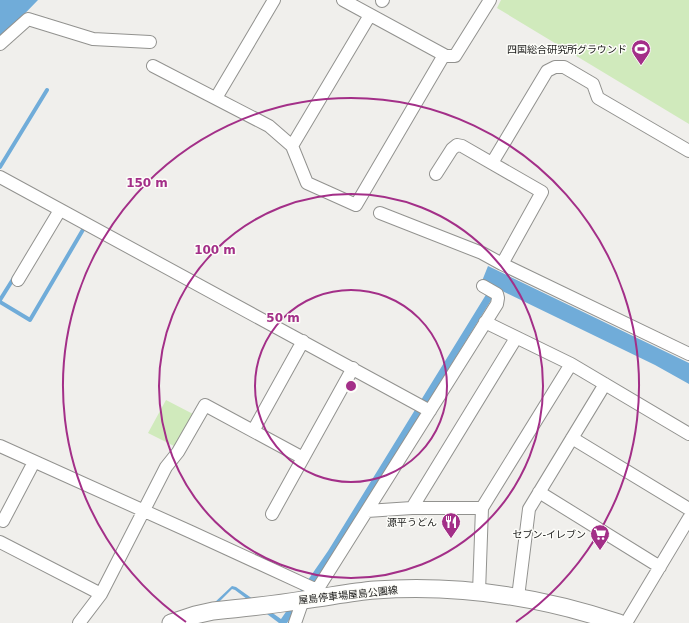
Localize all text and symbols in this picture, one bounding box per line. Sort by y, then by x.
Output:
sports icon: 四国総合研究所グラウンド [630,38,652,66]
place label: 四国総合研究所グラウンド [507,44,627,55]
text: 150 m [126,176,168,190]
text: 100 m [194,243,236,257]
text: 50 m [266,311,300,325]
centre of rings [344,379,358,393]
restaurant icon: 源平うどん [440,511,462,539]
place label: 源平うどん [387,517,437,528]
supermarket icon: セブン-イレブン [589,523,611,551]
place label: セブン-イレブン [512,529,586,540]
street label: 屋島停車場屋島公園線 [298,584,398,606]

